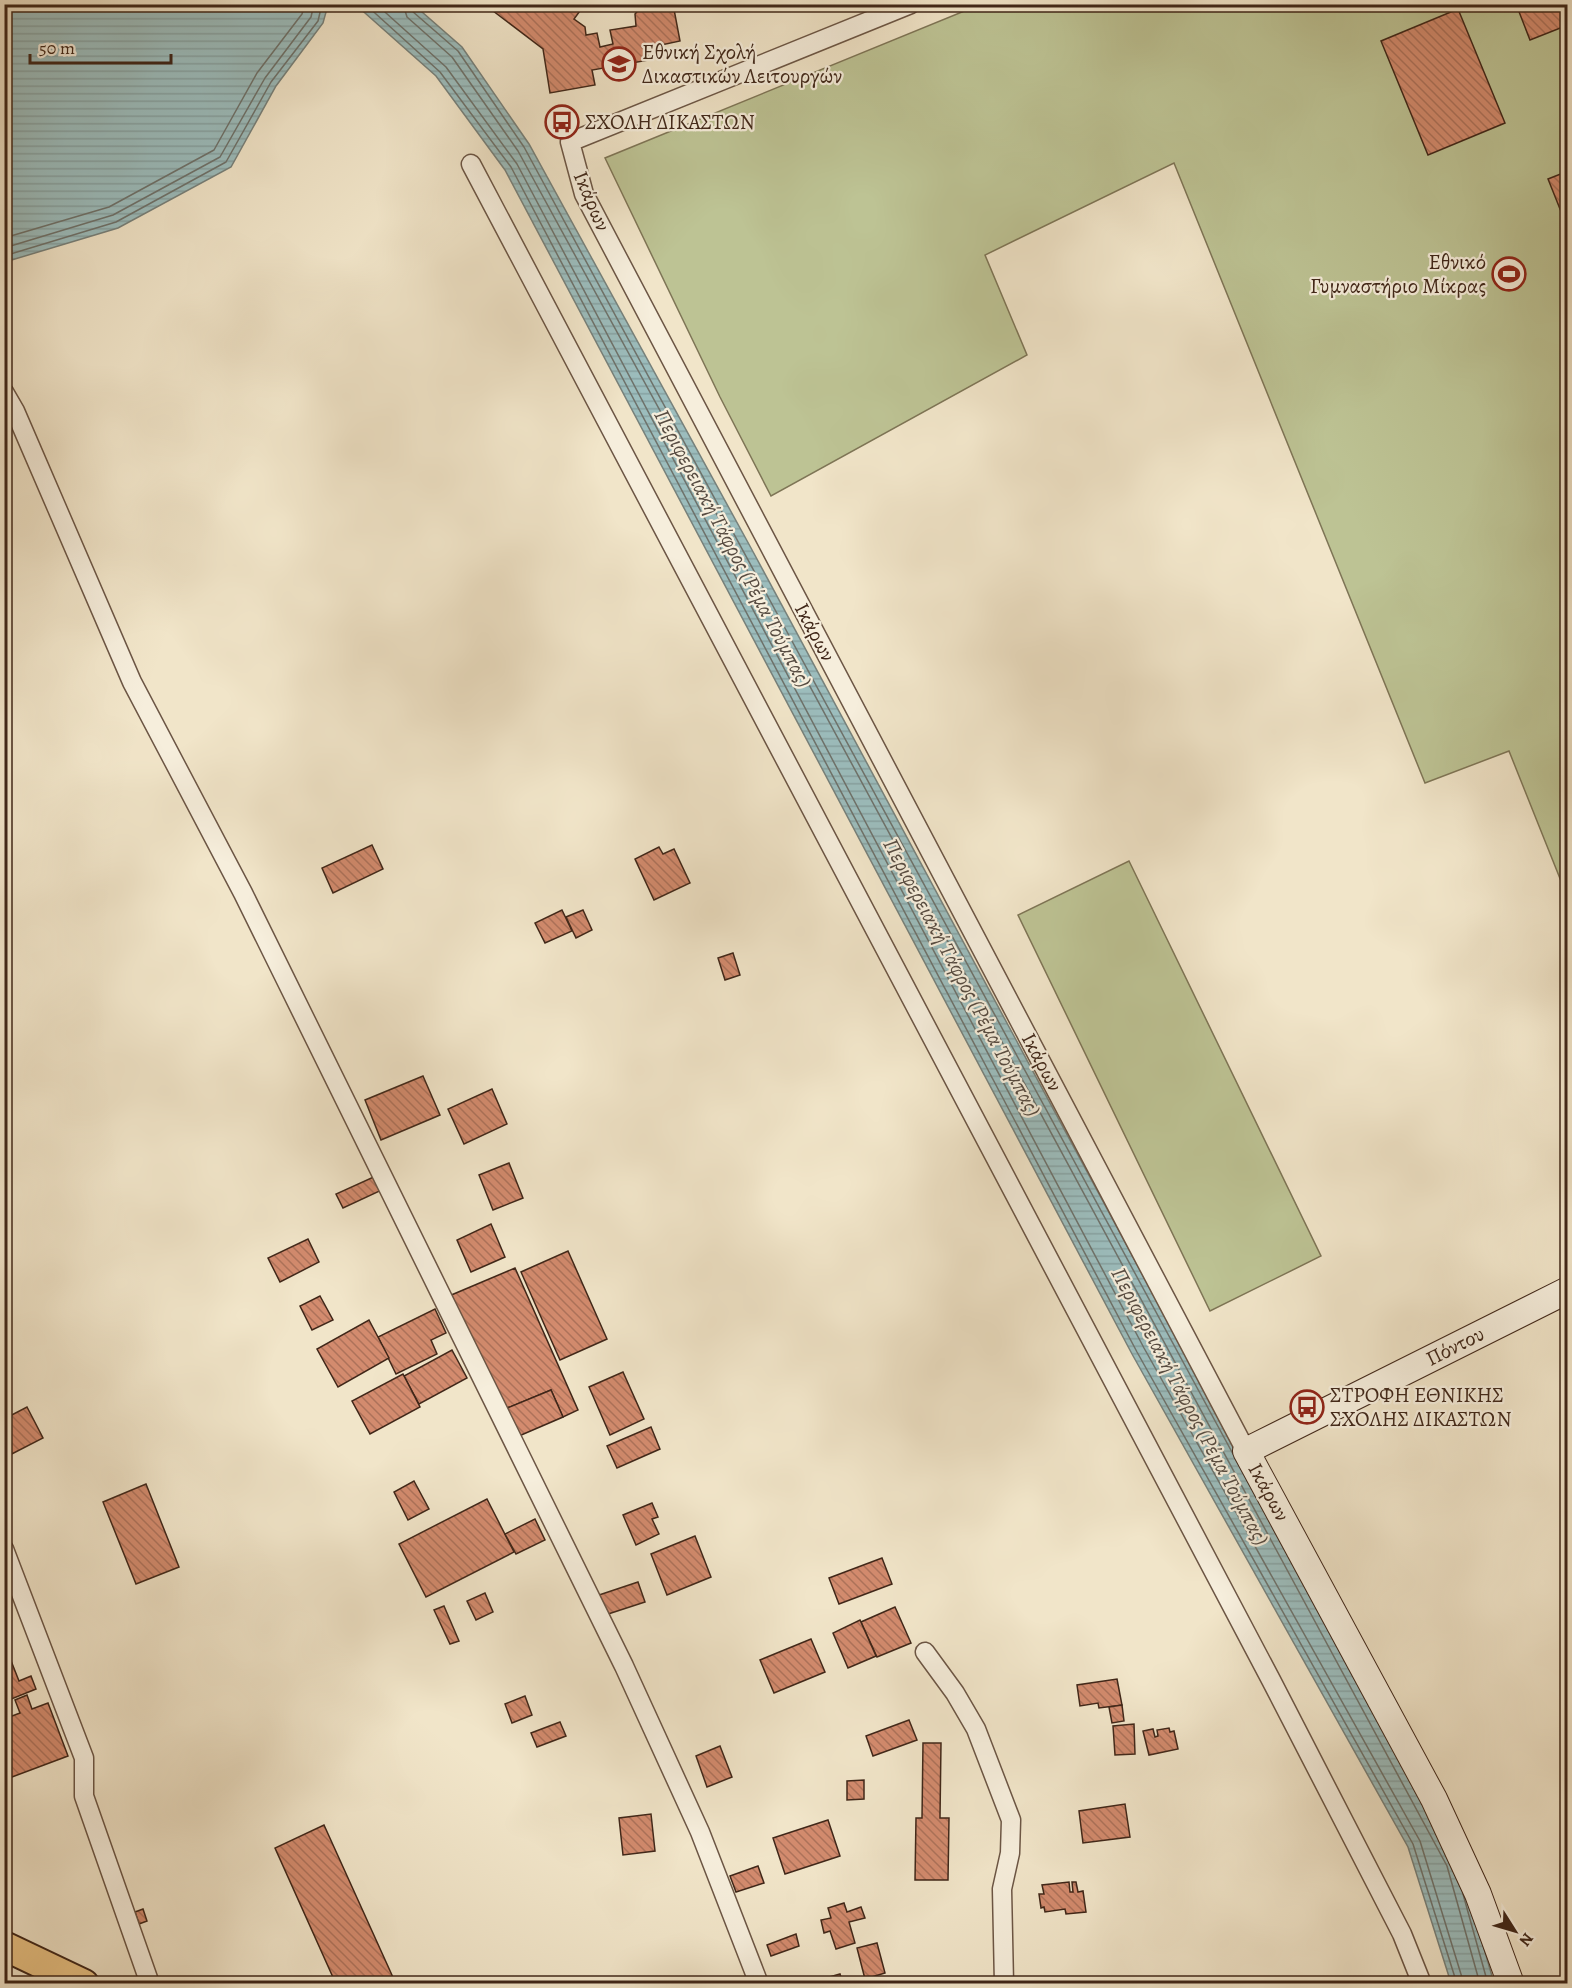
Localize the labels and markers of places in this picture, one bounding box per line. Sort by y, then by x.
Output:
place label: Εθνική Σχολή Δικαστικών Λειτουργών [642,38,842,90]
school or university icon: Εθνική Σχολή Δικαστικών Λειτουργών [601,46,637,82]
bus stop icon: ΣΧΟΛΗ ΔΙΚΑΣΤΩΝ [544,104,580,140]
place label: ΣΧΟΛΗ ΔΙΚΑΣΤΩΝ [585,108,755,136]
place label: Εθνικό Γυμναστήριο Μίκρας [1310,248,1486,300]
sports icon: Εθνικό Γυμναστήριο Μίκρας [1491,256,1527,292]
place label: ΣΤΡΟΦΗ ΕΘΝΙΚΗΣ ΣΧΟΛΗΣ ΔΙΚΑΣΤΩΝ [1330,1381,1512,1433]
bus stop icon: ΣΤΡΟΦΗ ΕΘΝΙΚΗΣ ΣΧΟΛΗΣ ΔΙΚΑΣΤΩΝ [1289,1389,1325,1425]

